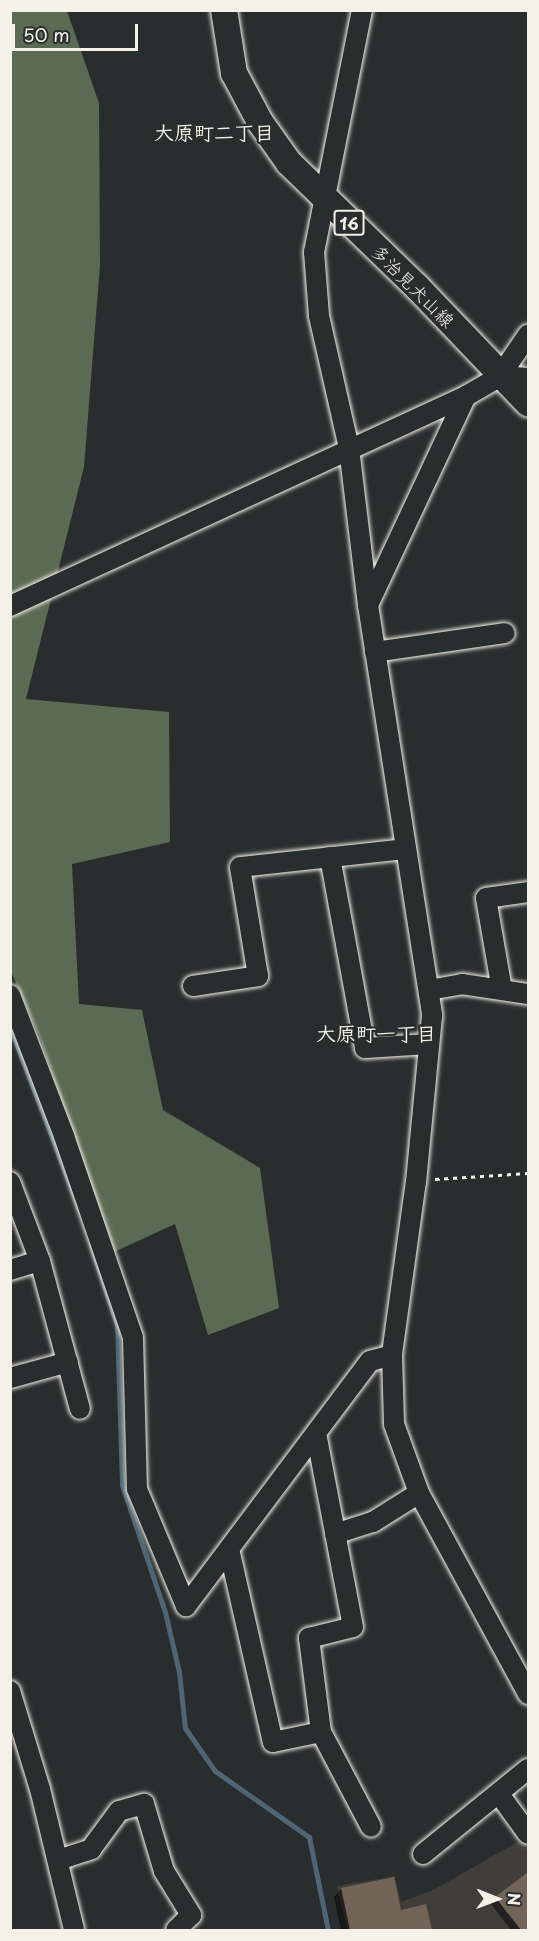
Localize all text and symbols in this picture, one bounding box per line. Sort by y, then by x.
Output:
scale bar [15,12,141,50]
text: 50 m [23,21,70,48]
district label: 大原町二丁目 [154,120,274,144]
road number: 16 [332,210,366,236]
street label: 多治見犬山線 [367,240,459,332]
district label: 大原町一丁目 [316,1021,436,1045]
north arrow [467,1869,527,1929]
text: N [503,1893,527,1906]

